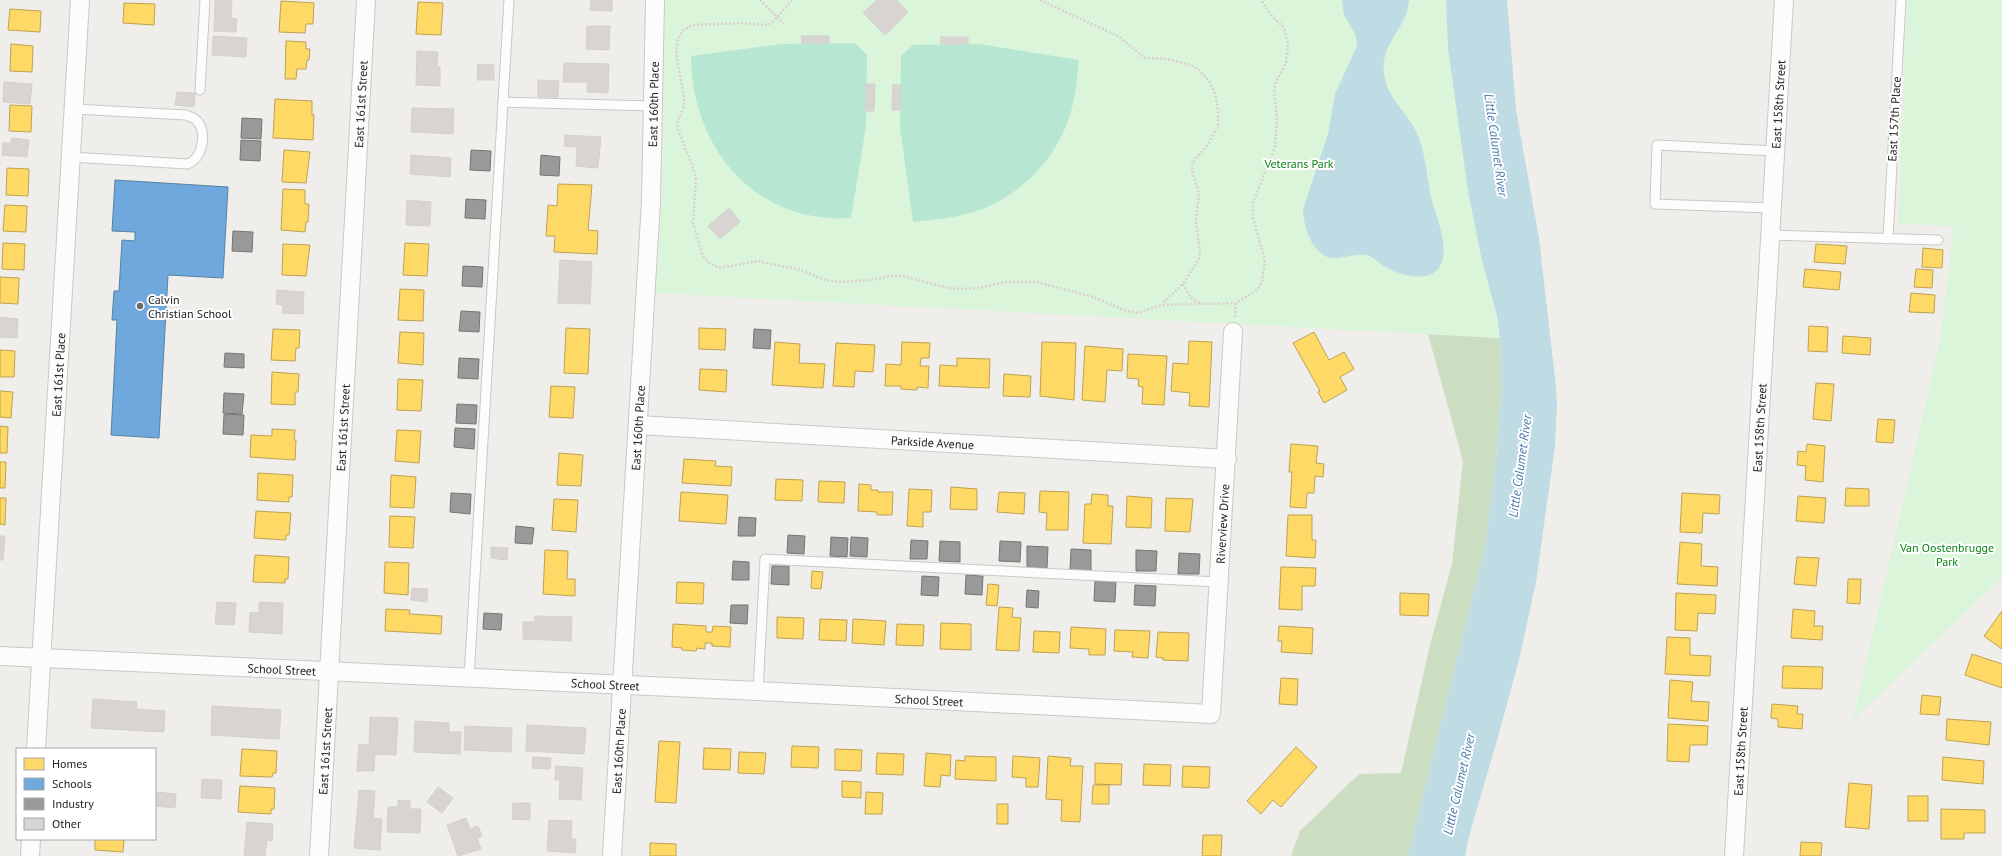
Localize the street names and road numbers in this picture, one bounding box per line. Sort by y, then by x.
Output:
street label: East 158th Street [1768,59,1788,149]
street label: East 161st Street [350,60,370,148]
street label: East 160th Place [645,61,661,147]
street label: East 157th Place [1884,76,1904,162]
street label: East 161st Place [48,332,68,417]
street label: East 158th Street [1749,383,1769,473]
street label: East 161st Street [333,384,352,472]
street label: East 160th Place [627,385,648,471]
street label: Parkside Avenue [890,432,975,452]
street label: Riverview Drive [1212,483,1232,564]
street label: School Street [247,660,316,678]
street label: School Street [571,675,640,693]
street label: School Street [894,690,964,709]
street label: East 158th Street [1730,706,1750,796]
street label: East 161st Street [315,707,335,795]
street label: East 160th Place [608,708,628,794]

